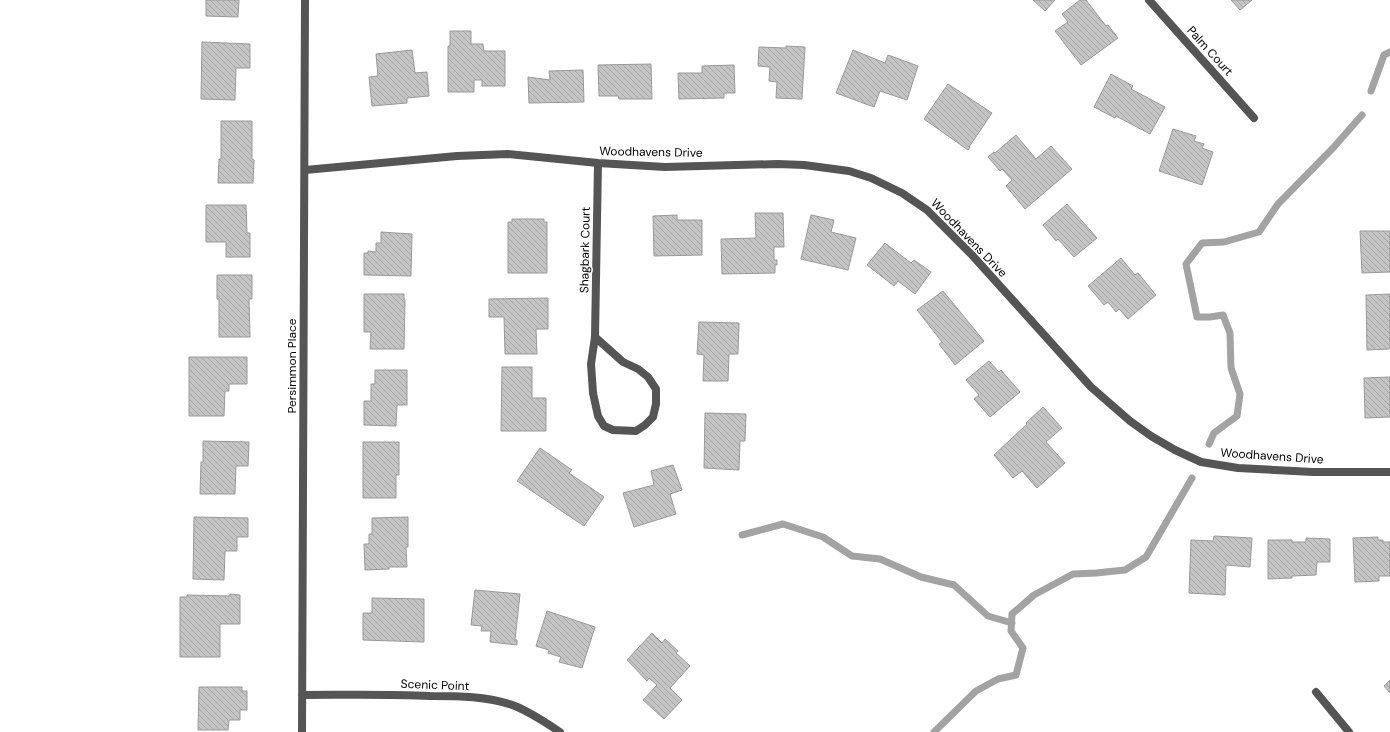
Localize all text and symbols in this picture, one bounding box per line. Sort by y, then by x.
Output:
street label: Palm Court [1183,23,1237,79]
street label: Woodhavens Drive [599,143,703,161]
street label: Woodhavens Drive [927,195,1011,281]
street label: Shagbark Court [576,206,594,293]
street label: Persimmon Place [284,318,300,414]
street label: Woodhavens Drive [1220,444,1324,468]
street label: Scenic Point [400,676,470,694]

